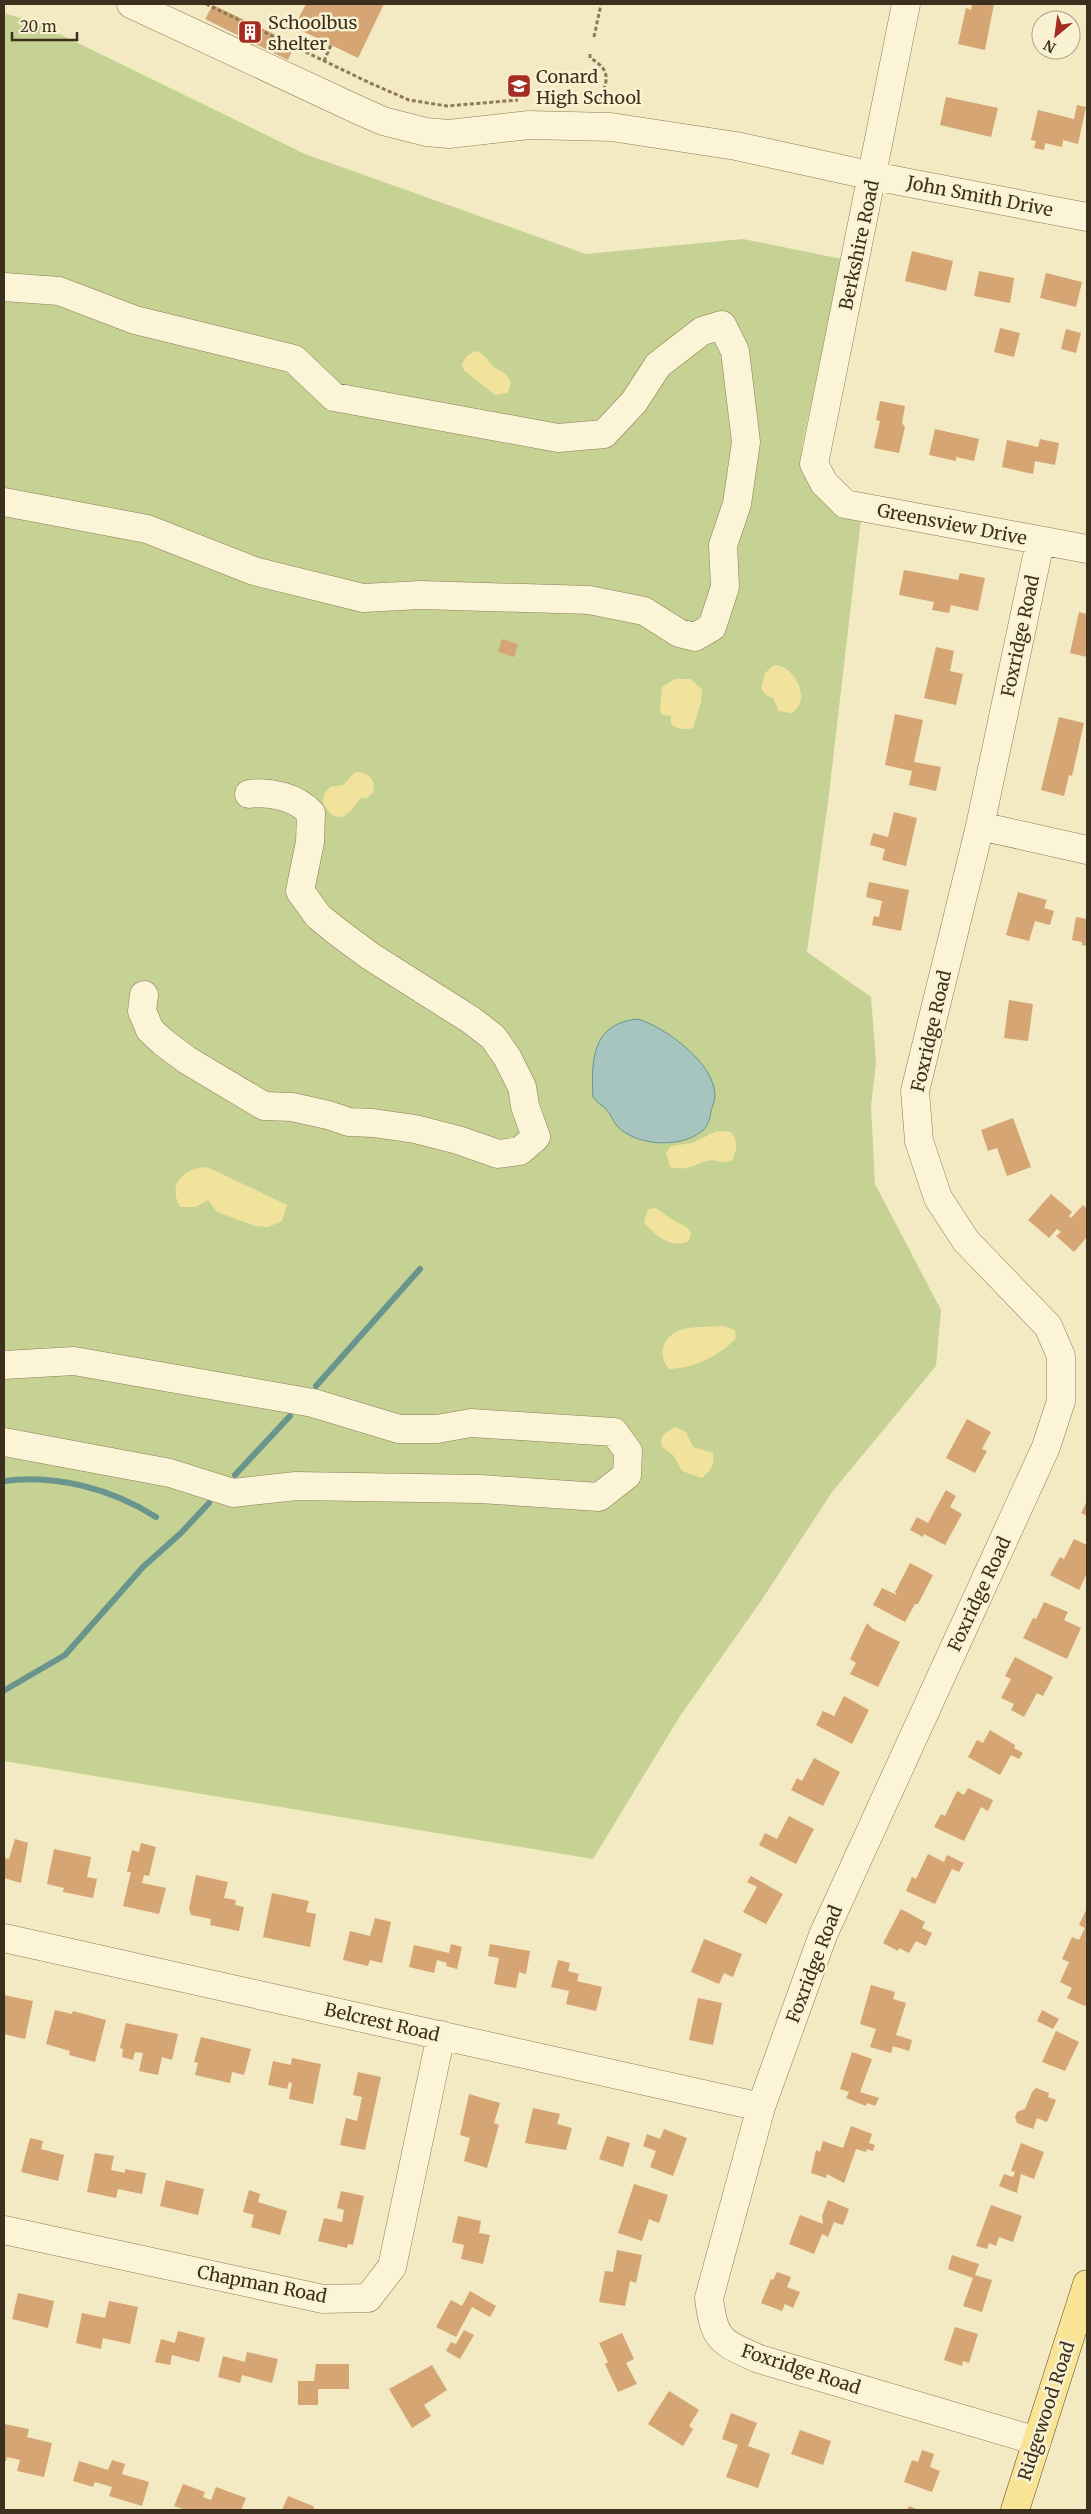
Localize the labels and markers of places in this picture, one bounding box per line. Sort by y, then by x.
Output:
place label: Schoolbus shelter [268,11,357,55]
building icon: Schoolbus shelter [237,19,263,45]
place label: Conard High School [536,65,642,109]
school or university icon: Conard High School [506,73,532,99]

